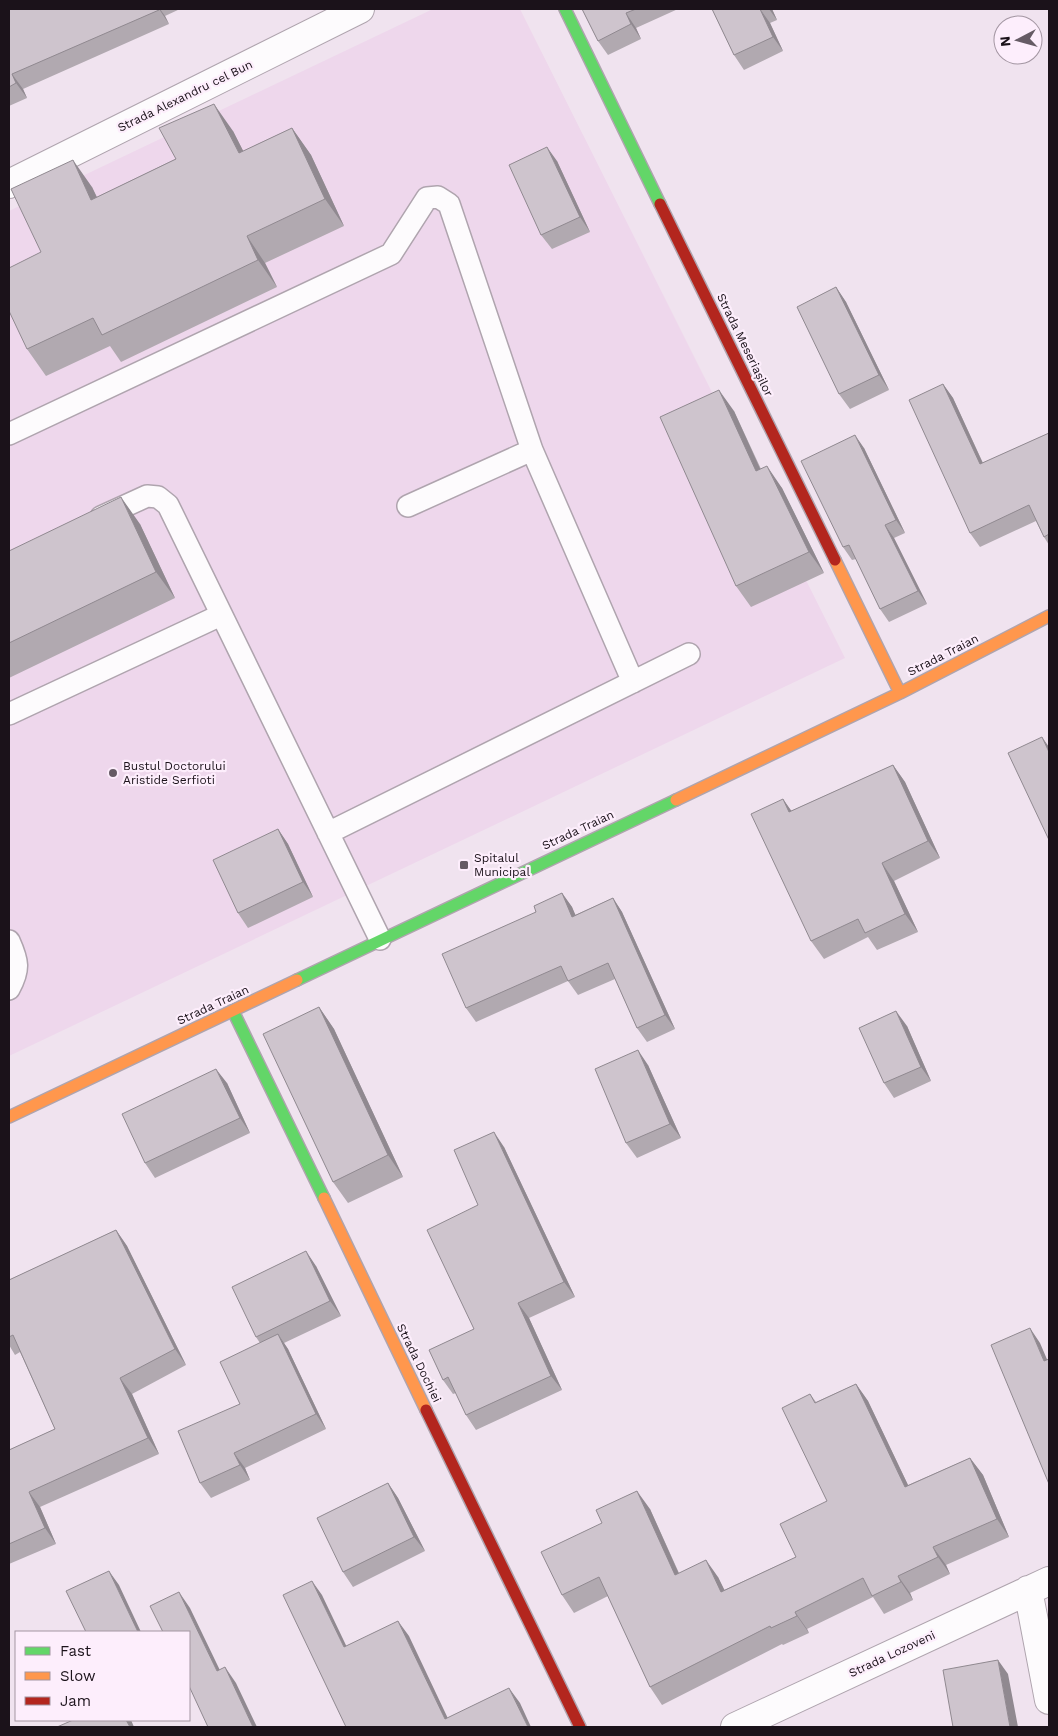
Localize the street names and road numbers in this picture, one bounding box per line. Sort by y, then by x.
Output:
street label: Strada Alexandru cel Bun [115,57,255,135]
street label: Strada Meseriașilor [714,291,776,399]
street label: Strada Traian [905,631,981,679]
street label: Strada Traian [540,807,616,853]
street label: Strada Traian [175,982,251,1028]
street label: Strada Dochiei [394,1321,444,1405]
street label: Strada Lozoveni [847,1628,937,1680]

